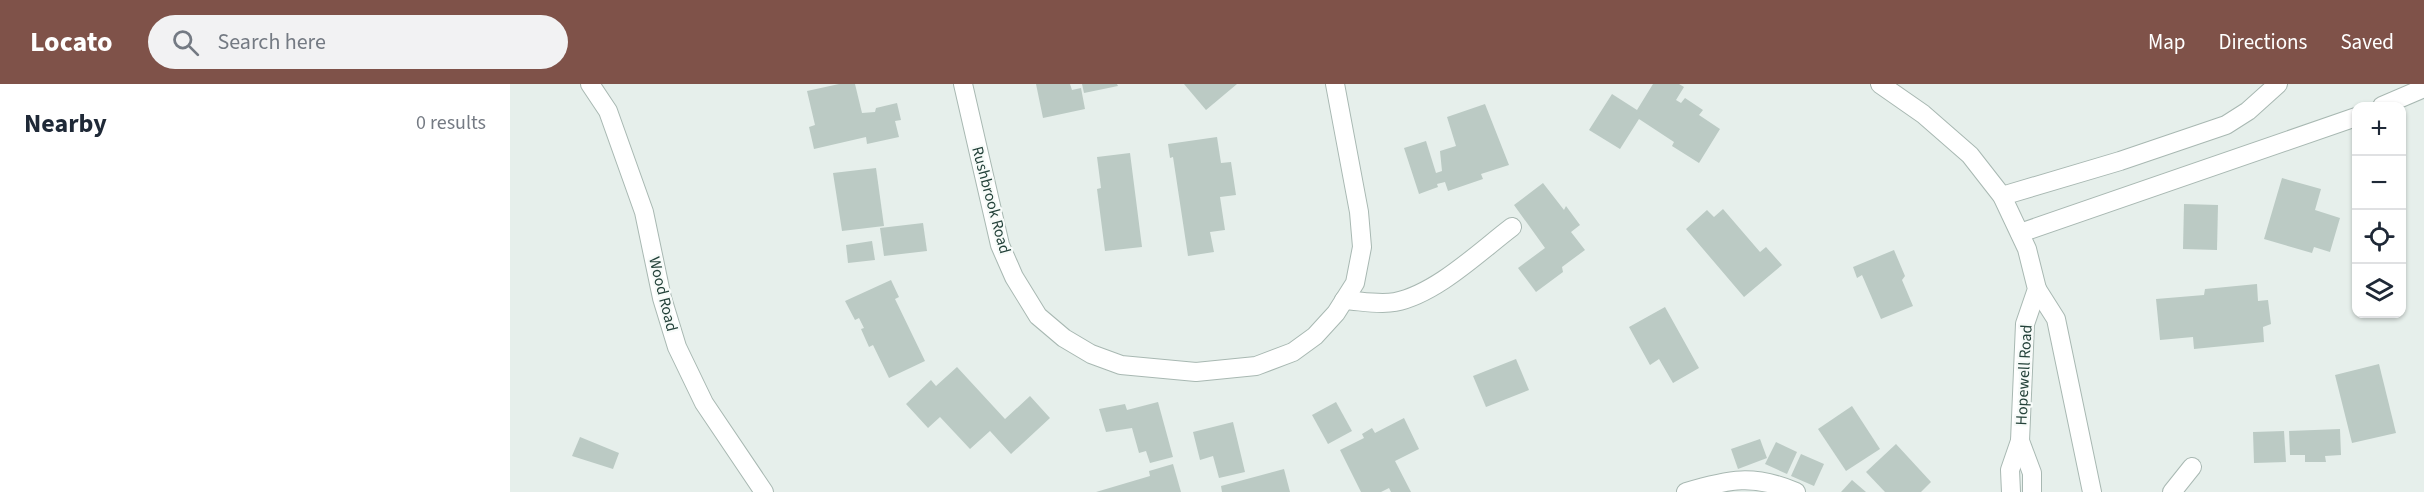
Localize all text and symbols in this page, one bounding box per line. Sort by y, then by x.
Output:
search box [148,15,568,69]
text: Locato [30,22,112,62]
icon: search [169,26,202,59]
text: Search here [217,26,326,58]
text: Map [2148,27,2186,57]
text: Directions [2219,27,2307,57]
text: Saved [2340,27,2394,57]
map controls [2352,102,2406,318]
button: + [2352,102,2406,156]
text: Nearby [24,105,107,142]
text: 0 results [416,109,486,137]
street label: Rushbrook Road [966,144,1016,256]
button: − [2352,156,2406,210]
button: locate [2352,210,2406,264]
street label: Wood Road [643,254,683,334]
button: layers [2352,264,2406,318]
street label: Hopewell Road [2010,324,2038,426]

